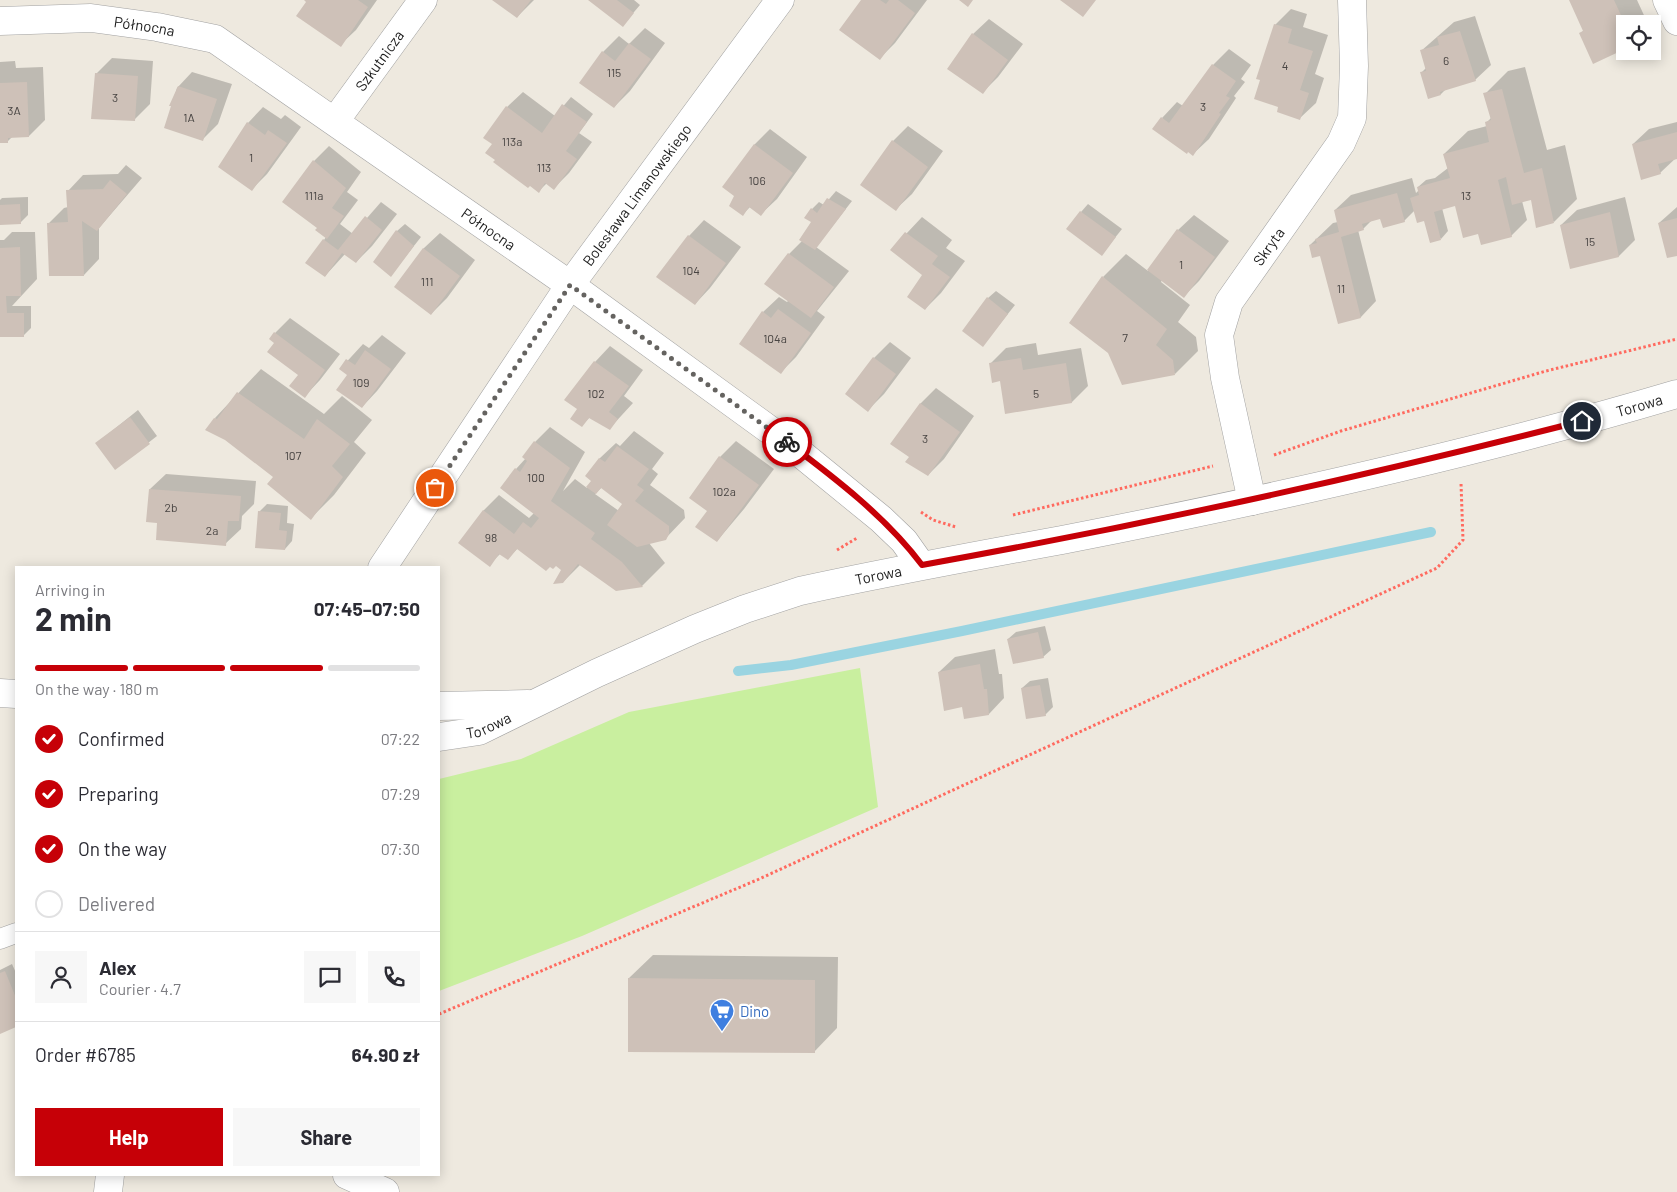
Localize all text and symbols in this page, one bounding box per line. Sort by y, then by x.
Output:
street label: Północna [113,12,177,39]
map controls [1616,15,1661,60]
button: locate [1616,15,1661,60]
street label: Szkutnicza [351,26,407,94]
house number: 6 [1443,53,1449,67]
house number: 4 [1282,58,1288,72]
house number: 115 [607,65,621,79]
house number: 3 [112,90,118,104]
house number: 3 [1200,99,1206,113]
house number: 3A [7,103,21,117]
house number: 1A [183,110,195,124]
street label: Bolesława Limanowskiego [578,120,695,269]
house number: 113a [502,134,522,148]
house number: 1 [249,150,253,164]
house number: 113 [537,160,551,174]
house number: 106 [748,173,766,187]
house number: 111a [305,188,323,202]
house number: 13 [1461,188,1471,202]
street label: Północna [458,204,519,254]
street label: Skryta [1249,224,1288,269]
house number: 15 [1585,234,1595,248]
house number: 1 [1179,257,1183,271]
house number: 104 [682,263,700,277]
house number: 111 [421,274,433,288]
house number: 11 [1337,281,1345,295]
house number: 7 [1122,330,1128,344]
house number: 104a [763,331,787,345]
house number: 109 [352,375,370,389]
house number: 102 [587,386,605,400]
house number: 5 [1033,386,1039,400]
street label: Torowa [1614,390,1664,420]
pin [1561,400,1603,442]
icon: home [1568,407,1596,435]
courier [762,417,812,467]
icon: bike [773,428,801,456]
house number: 3 [922,431,928,445]
house number: 107 [285,448,302,462]
pin [414,467,456,509]
house number: 100 [527,470,545,484]
icon: bag [421,474,449,502]
house number: 102a [712,484,736,498]
house number: 2b [165,500,177,514]
house number: 2a [206,523,218,537]
house number: 98 [485,530,497,544]
street label: Torowa [853,561,903,588]
text: Arriving in [35,580,105,599]
text: 07:45–07:50 [314,597,420,620]
text: 2 min [35,599,112,637]
text: On the way · 180 m [35,679,159,698]
street label: Torowa [465,708,514,742]
icon: check [35,725,63,753]
text: Confirmed [78,727,165,750]
text: 07:22 [381,729,420,748]
icon: check [35,780,63,808]
text: Preparing [78,782,159,805]
text: 07:29 [381,784,420,803]
icon: check [35,835,63,863]
text: On the way [78,837,167,860]
text: 07:30 [381,839,420,858]
text: Delivered [78,892,155,915]
button: person [35,951,87,1003]
button: chat [304,951,356,1003]
button: phone [368,951,420,1003]
text: Alex [99,956,137,979]
text: Courier · 4.7 [99,979,181,998]
supermarket icon: Dino [709,998,735,1032]
place label: Dino [740,1002,769,1020]
text: Order #6785 [35,1043,136,1066]
text: 64.90 zł [351,1043,420,1066]
button: Help [35,1108,223,1166]
button: Share [233,1108,420,1166]

